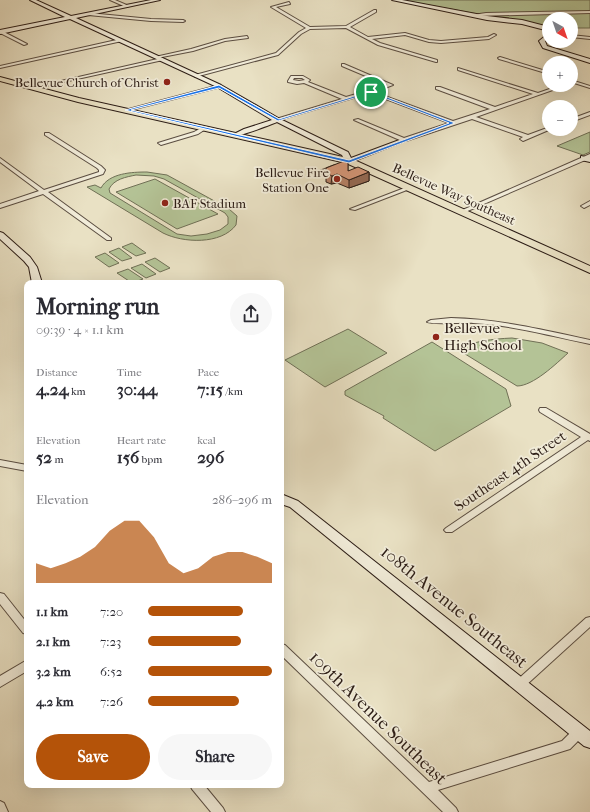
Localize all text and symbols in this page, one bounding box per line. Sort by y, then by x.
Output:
north arrow [542,12,578,48]
map controls [542,12,578,136]
button: + [542,56,578,92]
place label: Bellevue Church of Christ [15,75,159,90]
pin [354,75,388,109]
marker: Bellevue Church of Christ [162,77,172,87]
icon: arrive [360,81,382,103]
button: − [542,100,578,136]
street label: Bellevue Way Southeast [390,160,518,228]
place label: Bellevue Fire Station One [255,165,330,195]
marker: Bellevue Fire Station One [332,174,342,184]
place label: BAF Stadium [173,196,246,211]
marker: BAF Stadium [160,198,170,208]
button: share [230,293,272,335]
text: Morning run [36,294,159,320]
place label: Bellevue High School [444,319,522,354]
text: 09:39 · 4 × 1.1 km [36,322,124,337]
marker: Bellevue High School [431,332,441,342]
text: Distance [36,366,77,379]
text: Time [117,366,142,379]
text: Pace [197,366,219,379]
text: 4.24 [36,379,69,399]
text: 30:44 [117,379,157,399]
text: 7:15 [197,379,223,399]
text: km [69,385,86,398]
text: /km [223,385,243,398]
street label: Southeast 4th Street [451,426,570,515]
text: Elevation [36,434,80,447]
text: Heart rate [117,434,166,447]
text: kcal [197,434,216,447]
text: 52 [36,447,52,467]
text: 156 [117,447,139,467]
text: 296 [197,447,224,467]
text: m [52,453,64,466]
text: bpm [139,453,162,466]
text: Elevation [36,492,89,507]
text: 286–296 m [212,492,272,507]
street label: 108th Avenue Southeast [376,541,532,673]
text: 1.1 km [36,604,68,619]
text: 7:20 [100,604,123,619]
text: 2.1 km [36,634,70,649]
text: 7:23 [100,634,121,649]
street label: 109th Avenue Southeast [305,647,452,790]
text: 3.2 km [36,664,71,679]
text: 6:52 [100,664,123,679]
text: 4.2 km [36,694,74,709]
text: 7:26 [100,694,123,709]
button: Save [36,734,150,780]
button: Share [158,734,272,780]

